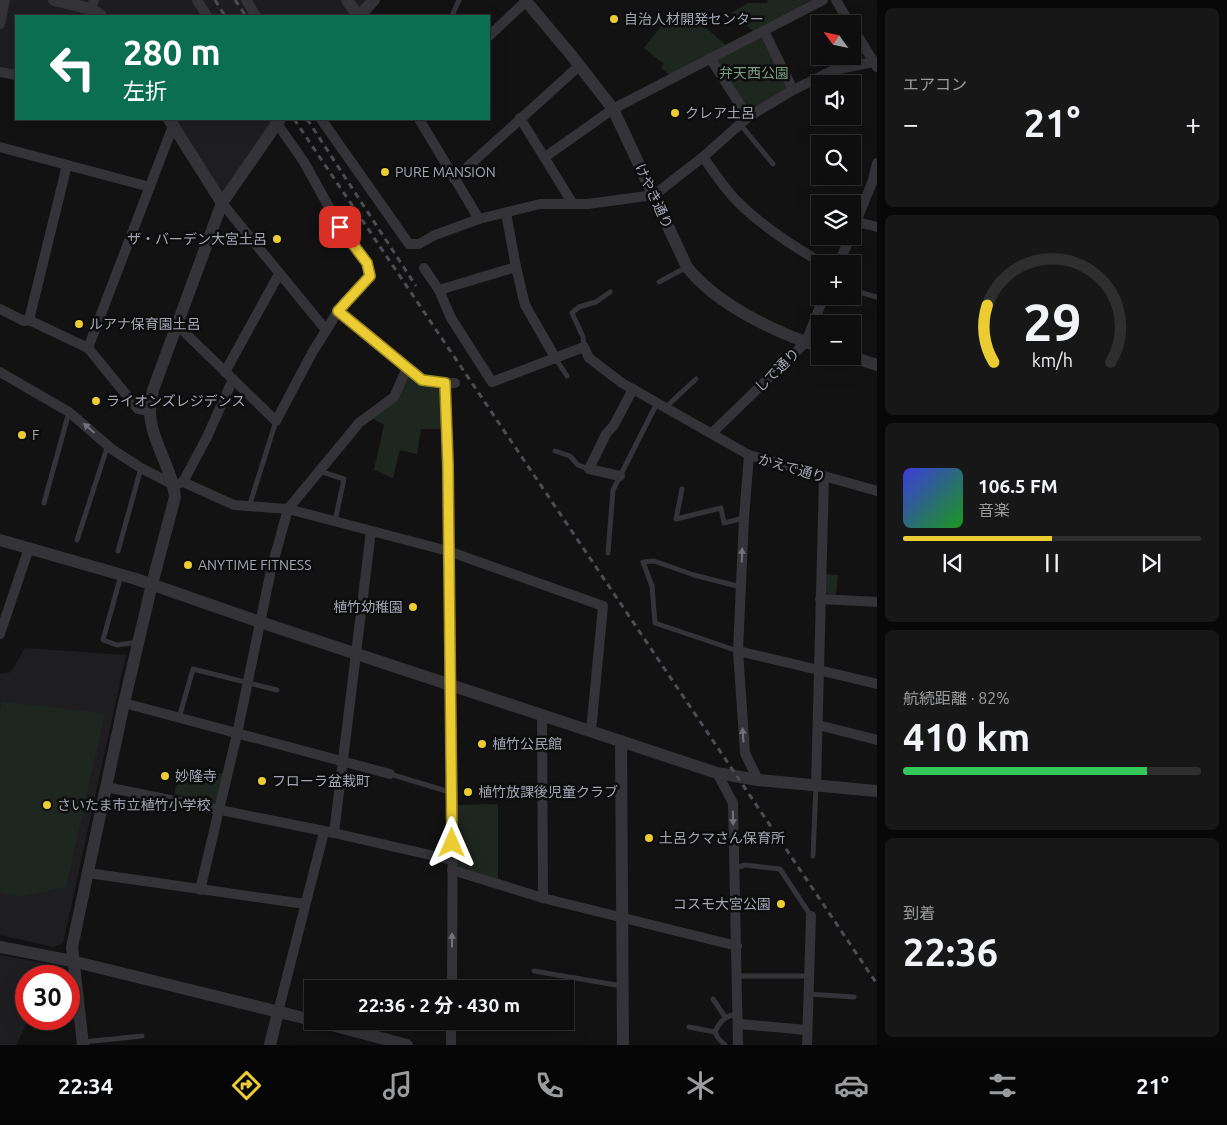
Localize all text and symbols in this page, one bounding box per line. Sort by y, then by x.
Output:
place label: 自治人材開発センター [624,11,764,27]
marker: 自治人材開発センター [608,13,620,25]
north arrow [811,15,861,65]
map controls [811,15,861,365]
text: 280 m [123,32,221,72]
icon: left [40,35,105,100]
park label: 弁天西公園 [719,65,789,81]
button: sound [811,75,861,125]
text: エアコン [903,75,967,93]
text: 左折 [123,78,167,103]
text: 21° [1024,102,1080,144]
place label: クレア土呂 [685,105,755,121]
marker: クレア土呂 [669,107,681,119]
text: − [903,108,919,139]
text: + [1185,108,1201,139]
button: search [811,135,861,185]
street label: けやき通り [632,161,676,231]
place label: PURE MANSION [395,164,496,180]
marker: PURE MANSION [379,166,391,178]
button: layers [811,195,861,245]
pin [319,206,361,248]
icon: arrive [326,213,354,241]
place label: ザ・バーデン大宮土呂 [127,231,267,247]
marker: ザ・バーデン大宮土呂 [271,233,283,245]
button: + [811,255,861,305]
text: 29 [1023,293,1081,351]
button: − [811,315,861,365]
place label: ルアナ保育園土呂 [89,316,201,332]
marker: ルアナ保育園土呂 [73,318,85,330]
street label: しで通り [751,345,803,395]
text: km/h [1031,350,1073,370]
place label: ライオンズレジデンス [106,393,245,409]
marker: ライオンズレジデンス [90,395,102,407]
one-way arrow [82,423,95,434]
place label: F [32,427,39,443]
marker: F [16,429,28,441]
street label: かえで通り [756,451,828,485]
text: 106.5 FM [978,475,1058,497]
text: 音楽 [978,501,1010,519]
one-way arrow [739,547,747,563]
icon: previous [939,549,967,577]
icon: pause [1038,549,1066,577]
icon: next [1137,549,1165,577]
place label: ANYTIME FITNESS [198,557,311,573]
marker: ANYTIME FITNESS [182,559,194,571]
place label: 植竹幼稚園 [333,599,403,615]
marker: 植竹幼稚園 [407,601,419,613]
text: 航続距離 · 82% [903,689,1010,707]
text: 410 km [903,716,1030,758]
one-way arrow [739,727,747,743]
place label: 植竹公民館 [492,736,562,752]
marker: 植竹公民館 [476,738,488,750]
place label: 妙隆寺 [175,768,217,784]
marker: 妙隆寺 [159,770,171,782]
place label: フローラ盆栽町 [272,773,370,789]
marker: フローラ盆栽町 [256,775,268,787]
place label: 植竹放課後児童クラブ [478,784,618,800]
marker: 植竹放課後児童クラブ [462,786,474,798]
place label: さいたま市立植竹小学校 [57,797,211,813]
marker: さいたま市立植竹小学校 [41,799,53,811]
one-way arrow [730,810,738,826]
position arrow [425,816,477,868]
place label: 土呂クマさん保育所 [659,830,785,846]
marker: 土呂クマさん保育所 [643,832,655,844]
place label: コスモ大宮公園 [673,896,771,912]
marker: コスモ大宮公園 [775,898,787,910]
text: 到着 [903,904,935,922]
text: 22:36 [903,931,998,973]
one-way arrow [448,932,456,948]
speed limit sign: 30 [15,965,80,1030]
text: 22:36 · 2 分 · 430 m [358,994,520,1016]
icon: directions [229,1068,264,1103]
icon: music [380,1068,415,1103]
icon: phone [532,1068,567,1103]
icon: climate [683,1068,718,1103]
icon: car [834,1068,869,1103]
icon: filters [985,1068,1020,1103]
text: 22:34 [58,1073,113,1098]
text: 21° [1136,1073,1169,1098]

